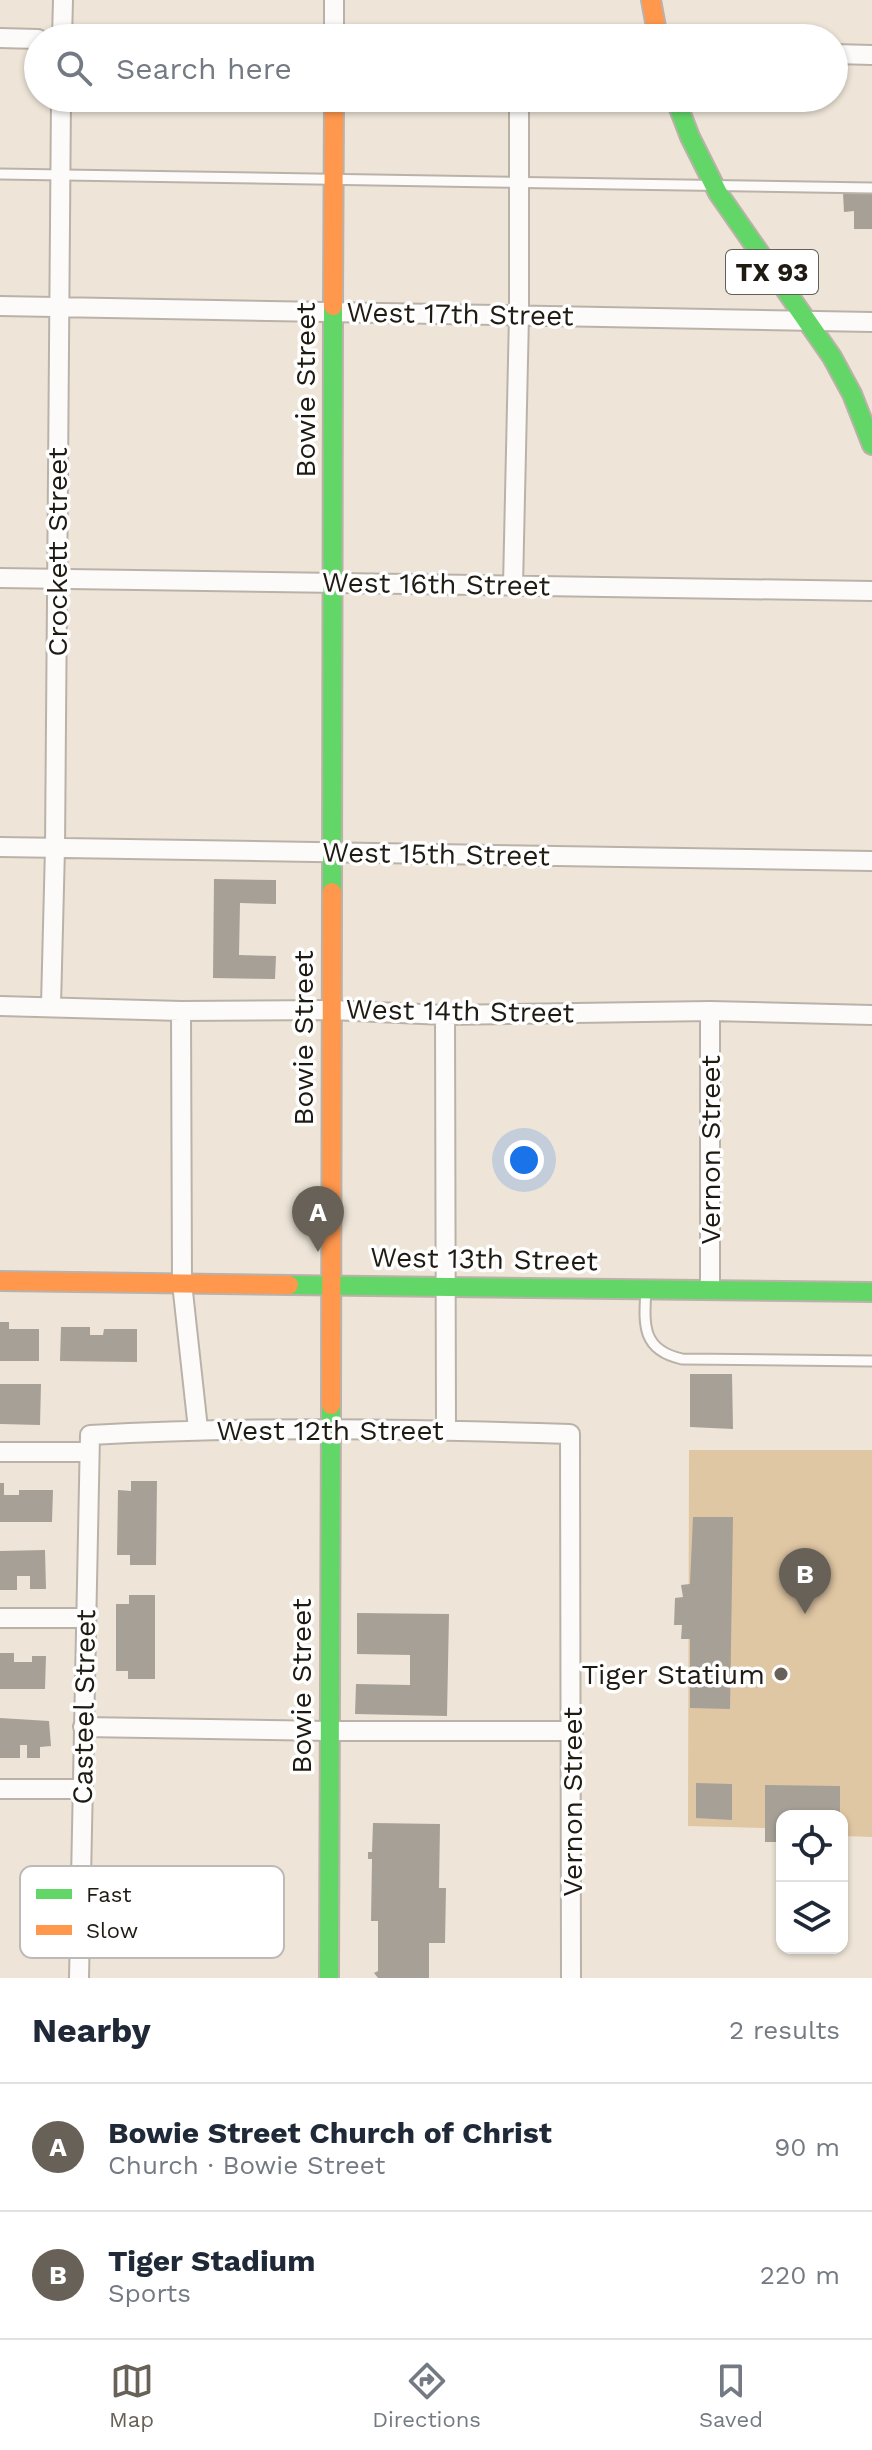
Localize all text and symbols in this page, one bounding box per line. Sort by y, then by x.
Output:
search box [24,24,848,112]
icon: search [52,46,96,90]
text: Search here [116,51,292,86]
road number: TX 93 [726,250,818,294]
street label: West 17th Street [346,296,574,332]
street label: Bowie Street [289,302,322,478]
street label: Crockett Street [41,447,74,657]
street label: West 16th Street [322,566,551,602]
street label: West 15th Street [322,836,550,872]
street label: Bowie Street [287,950,320,1126]
street label: West 14th Street [345,993,575,1029]
street label: Vernon Street [694,1055,727,1245]
your location [504,1140,544,1180]
pin: A [292,1186,344,1252]
street label: West 13th Street [370,1241,598,1277]
street label: West 12th Street [216,1414,444,1447]
pin: B [779,1548,831,1614]
street label: Bowie Street [285,1598,318,1774]
street label: Casteel Street [66,1609,102,1805]
place label: Tiger Statium [582,1658,765,1691]
marker: Tiger Statium [772,1665,790,1683]
street label: Vernon Street [556,1707,589,1897]
map controls [776,1810,848,1954]
button: locate [776,1810,848,1882]
legend [20,1866,284,1958]
text: Fast [86,1882,132,1907]
button: layers [776,1882,848,1954]
text: Slow [86,1918,138,1943]
text: Nearby [32,2010,151,2050]
text: 2 results [729,2015,840,2045]
text: Bowie Street Church of Christ [108,2115,552,2150]
text: A [49,2132,67,2162]
text: 90 m [774,2132,840,2162]
text: Church · Bowie Street [108,2150,385,2180]
text: Tiger Stadium [108,2243,315,2278]
text: B [49,2260,67,2290]
text: 220 m [760,2260,840,2290]
text: Sports [108,2278,191,2308]
tab: Map [109,2359,154,2432]
tab: Directions [372,2359,481,2432]
tab: Saved [699,2359,763,2432]

